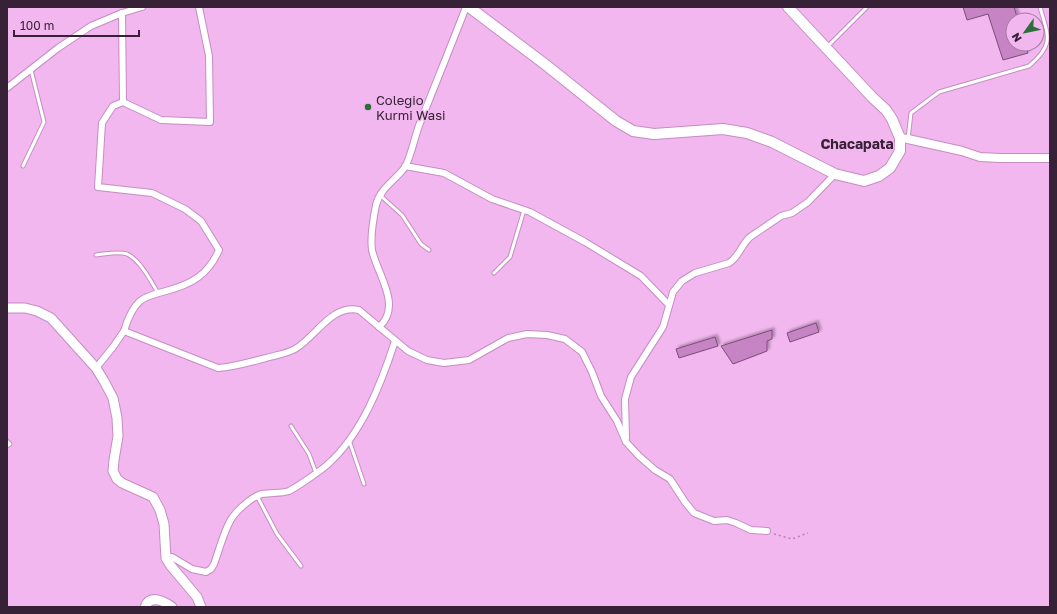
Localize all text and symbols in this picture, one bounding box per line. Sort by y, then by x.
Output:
scale bar [14,12,139,38]
north arrow [1005,12,1045,52]
text: 100 m [20,18,54,33]
text: N [1008,31,1024,45]
place label: Colegio Kurmi Wasi [376,92,446,123]
marker: Colegio Kurmi Wasi [363,102,373,112]
district label: Chacapata [820,135,894,152]

